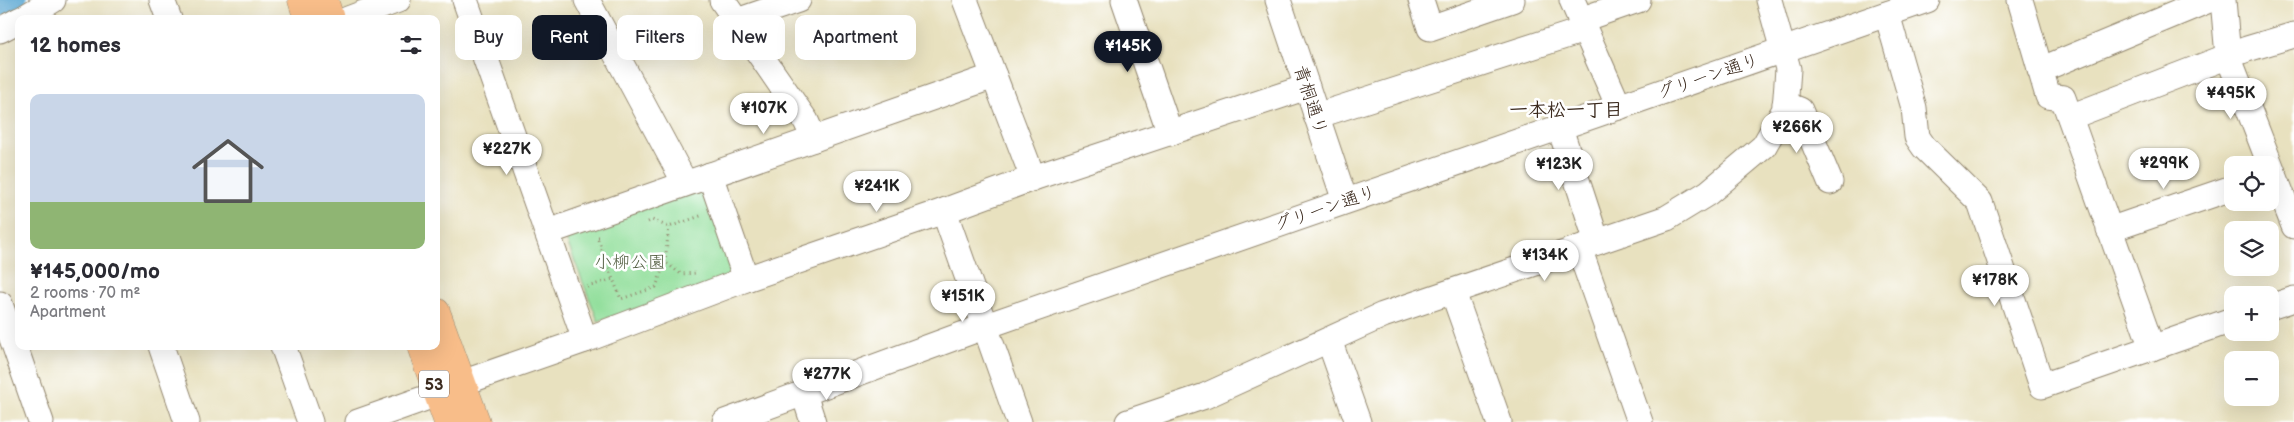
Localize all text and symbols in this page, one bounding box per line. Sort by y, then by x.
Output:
chip: Buy [455,15,522,60]
chip: Rent [532,15,607,60]
chip: Filters [617,15,703,60]
chip: New [713,15,785,60]
chip: Apartment [795,15,916,60]
pin: ¥145K [1093,30,1163,73]
icon: filters [397,31,425,59]
text: 12 homes [30,33,121,58]
text: ¥145K [1105,37,1151,56]
street label: グリーン通り [1654,49,1762,104]
street label: 青桐通り [1289,63,1332,138]
pin: ¥495K [2196,78,2266,120]
text: ¥495K [2207,84,2255,103]
pin: ¥107K [729,92,799,135]
text: ¥107K [741,99,787,118]
district label: 一本松一丁目 [1509,99,1623,122]
pin: ¥266K [1762,112,1832,154]
text: ¥266K [1772,118,1822,137]
icon: home [183,126,273,216]
pin: ¥227K [472,134,542,176]
text: ¥227K [483,140,531,159]
pin: ¥123K [1524,148,1594,191]
pin: ¥299K [2129,148,2199,190]
text: ¥299K [2139,154,2189,173]
text: ¥123K [1536,155,1582,174]
map controls [2224,156,2279,406]
button: locate [2224,156,2279,211]
pin: ¥241K [842,170,912,213]
text: ¥241K [854,177,900,196]
street label: グリーン通り [1271,181,1379,236]
button: layers [2224,221,2279,276]
pin: ¥134K [1510,240,1580,282]
text: ¥134K [1522,246,1568,265]
park label: 小柳公園 [594,252,666,273]
text: ¥145,000/mo [30,259,160,284]
pin: ¥178K [1960,264,2030,307]
text: ¥178K [1972,271,2018,290]
pin: ¥151K [928,280,998,323]
text: 2 rooms · 70 m² [30,284,140,303]
button: + [2224,286,2279,341]
text: ¥151K [941,287,985,306]
text: Apartment [30,303,106,322]
button: − [2224,351,2279,406]
pin: ¥277K [792,358,862,401]
text: ¥277K [803,365,851,384]
road number: 53 [419,370,449,398]

